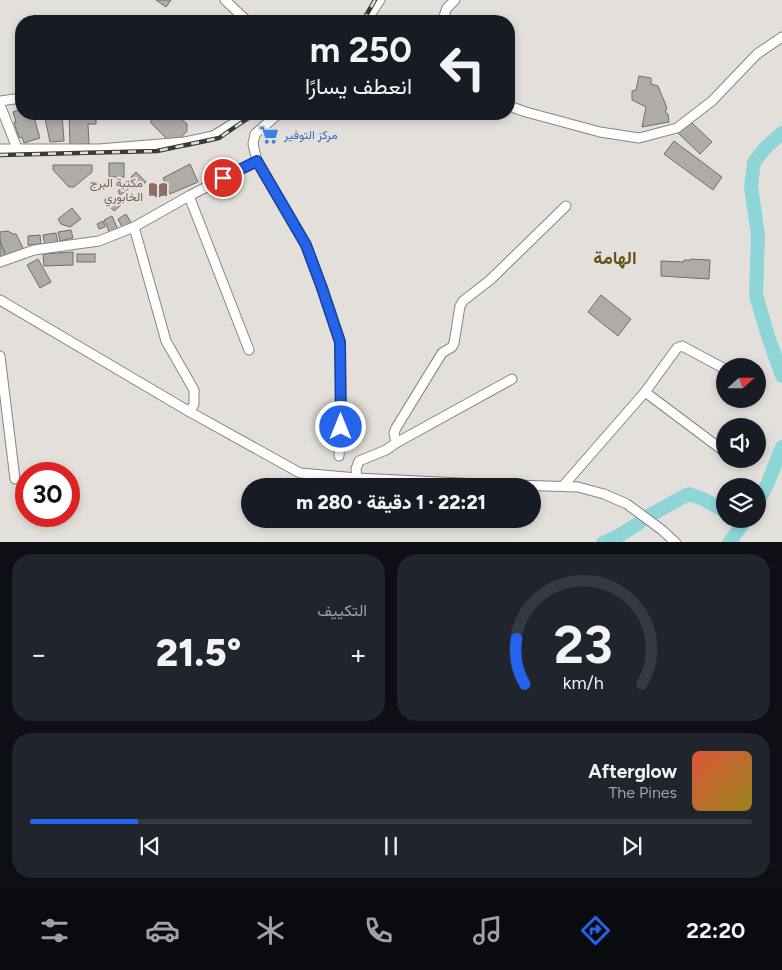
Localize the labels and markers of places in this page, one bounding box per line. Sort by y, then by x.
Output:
supermarket icon: مركز التوفير [258,124,280,146]
place label: مركز التوفير [283,128,338,143]
pin [202,157,244,199]
place label: مكتبة البرج الخابوري [90,176,143,207]
library icon: مكتبة البرج الخابوري [147,179,169,201]

